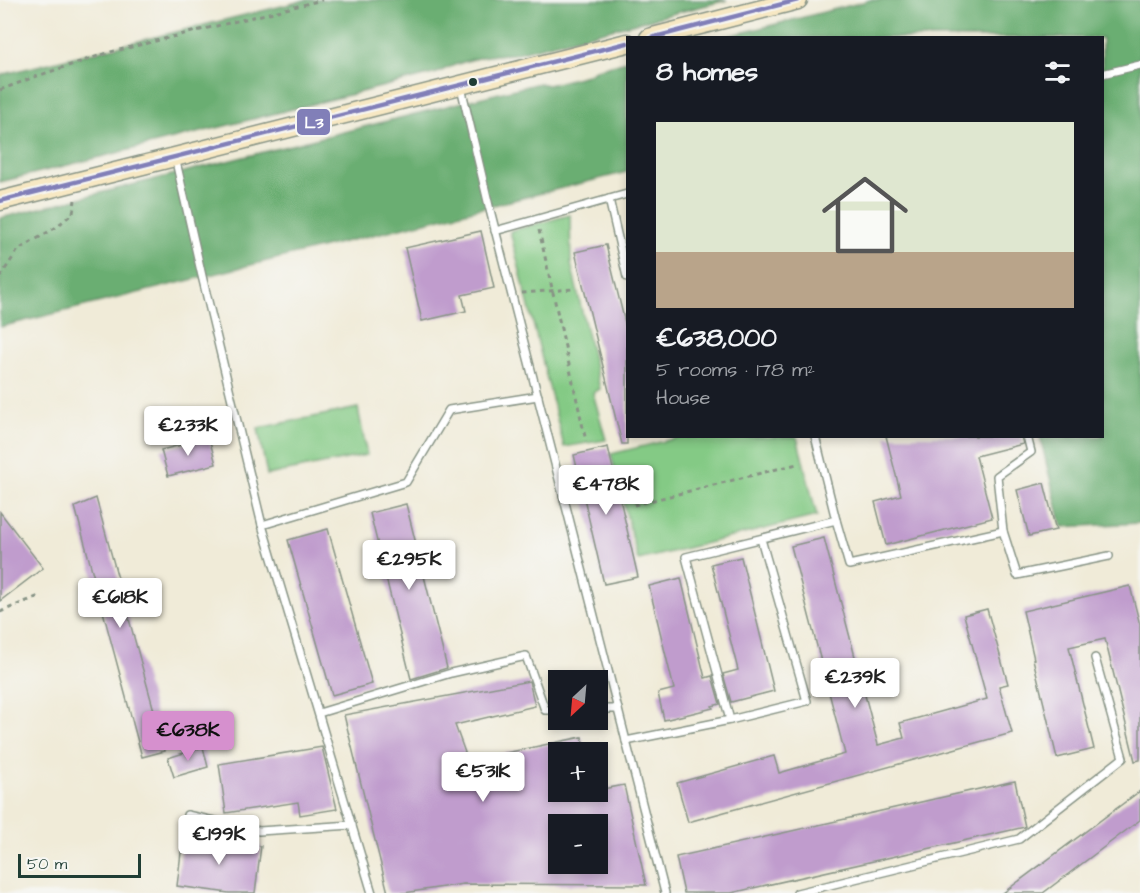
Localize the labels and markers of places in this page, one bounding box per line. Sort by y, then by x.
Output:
unlabelled marker [467,76,479,88]
pin: €233K [146,406,230,457]
pin: €478K [564,465,648,516]
pin: €295K [367,540,451,591]
pin: €618K [78,578,162,629]
pin: €239K [813,658,897,709]
pin: €638K [146,711,230,762]
pin: €531K [441,752,525,803]
pin: €199K [177,815,261,866]

